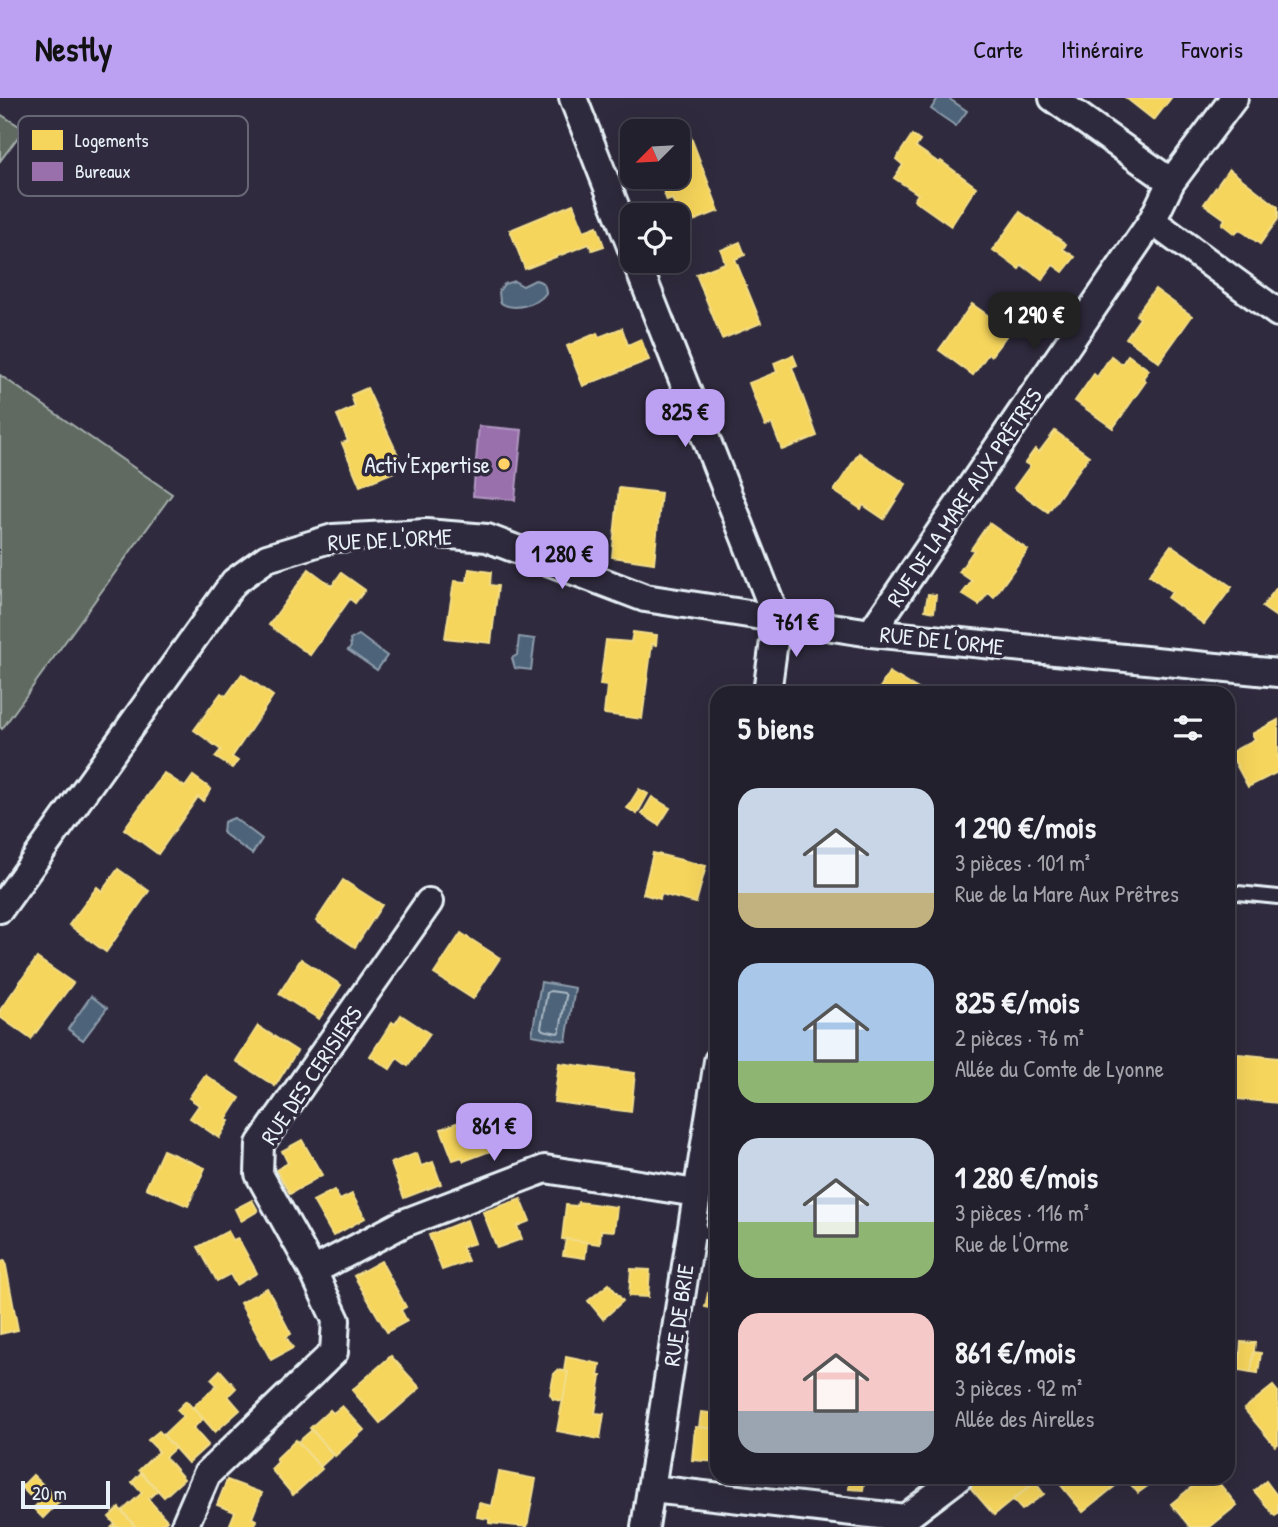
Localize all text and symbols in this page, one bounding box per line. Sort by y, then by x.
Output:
text: Nestly [35,27,112,71]
text: Carte [973,33,1023,65]
text: Itinéraire [1061,33,1143,65]
text: Favoris [1181,33,1243,65]
legend [18,116,248,196]
north arrow [620,119,690,189]
map controls [620,119,690,273]
text: Logements [75,127,149,153]
text: Bureaux [75,158,131,184]
button: locate [620,203,690,273]
pin: 1 290 € [969,292,1099,352]
text: 1 290 € [1004,299,1064,330]
street label: RUE DE LA MARE AUX PRÊTRES [879,381,1049,612]
pin: 825 € [636,390,734,449]
text: 825 € [662,396,708,427]
place label: Activ'Expertise [364,449,490,480]
marker: Activ'Expertise [496,456,512,472]
street label: RUE DE L'ORME [327,520,453,558]
pin: 1 280 € [497,532,627,591]
text: 1 280 € [531,538,593,569]
pin: 761 € [747,600,845,659]
text: 761 € [773,606,819,637]
street label: RUE DE L'ORME [879,618,1005,662]
text: 5 biens [738,708,814,748]
icon: filters [1169,709,1207,747]
text: 1 290 €/mois [955,807,1096,847]
icon: home [794,816,878,900]
text: 3 pièces · 101 m² [955,847,1090,878]
text: Rue de la Mare Aux Prêtres [955,878,1179,909]
text: 825 €/mois [955,982,1080,1022]
icon: home [794,991,878,1075]
street label: RUE DES CERISIERS [253,999,369,1151]
text: 2 pièces · 76 m² [955,1022,1084,1053]
text: Allée du Comte de Lyonne [955,1053,1164,1084]
pin: 861 € [445,1104,543,1163]
text: 861 € [472,1110,516,1141]
text: 1 280 €/mois [955,1157,1098,1197]
icon: home [794,1166,878,1250]
text: 3 pièces · 116 m² [955,1197,1089,1228]
text: Rue de l'Orme [955,1228,1069,1259]
street label: RUE DE BRIE [656,1262,700,1368]
text: 861 €/mois [955,1332,1076,1372]
icon: home [794,1341,878,1425]
text: 3 pièces · 92 m² [955,1372,1082,1403]
text: Allée des Airelles [955,1403,1094,1434]
scale bar [21,1478,110,1510]
text: 20 m [32,1480,67,1506]

